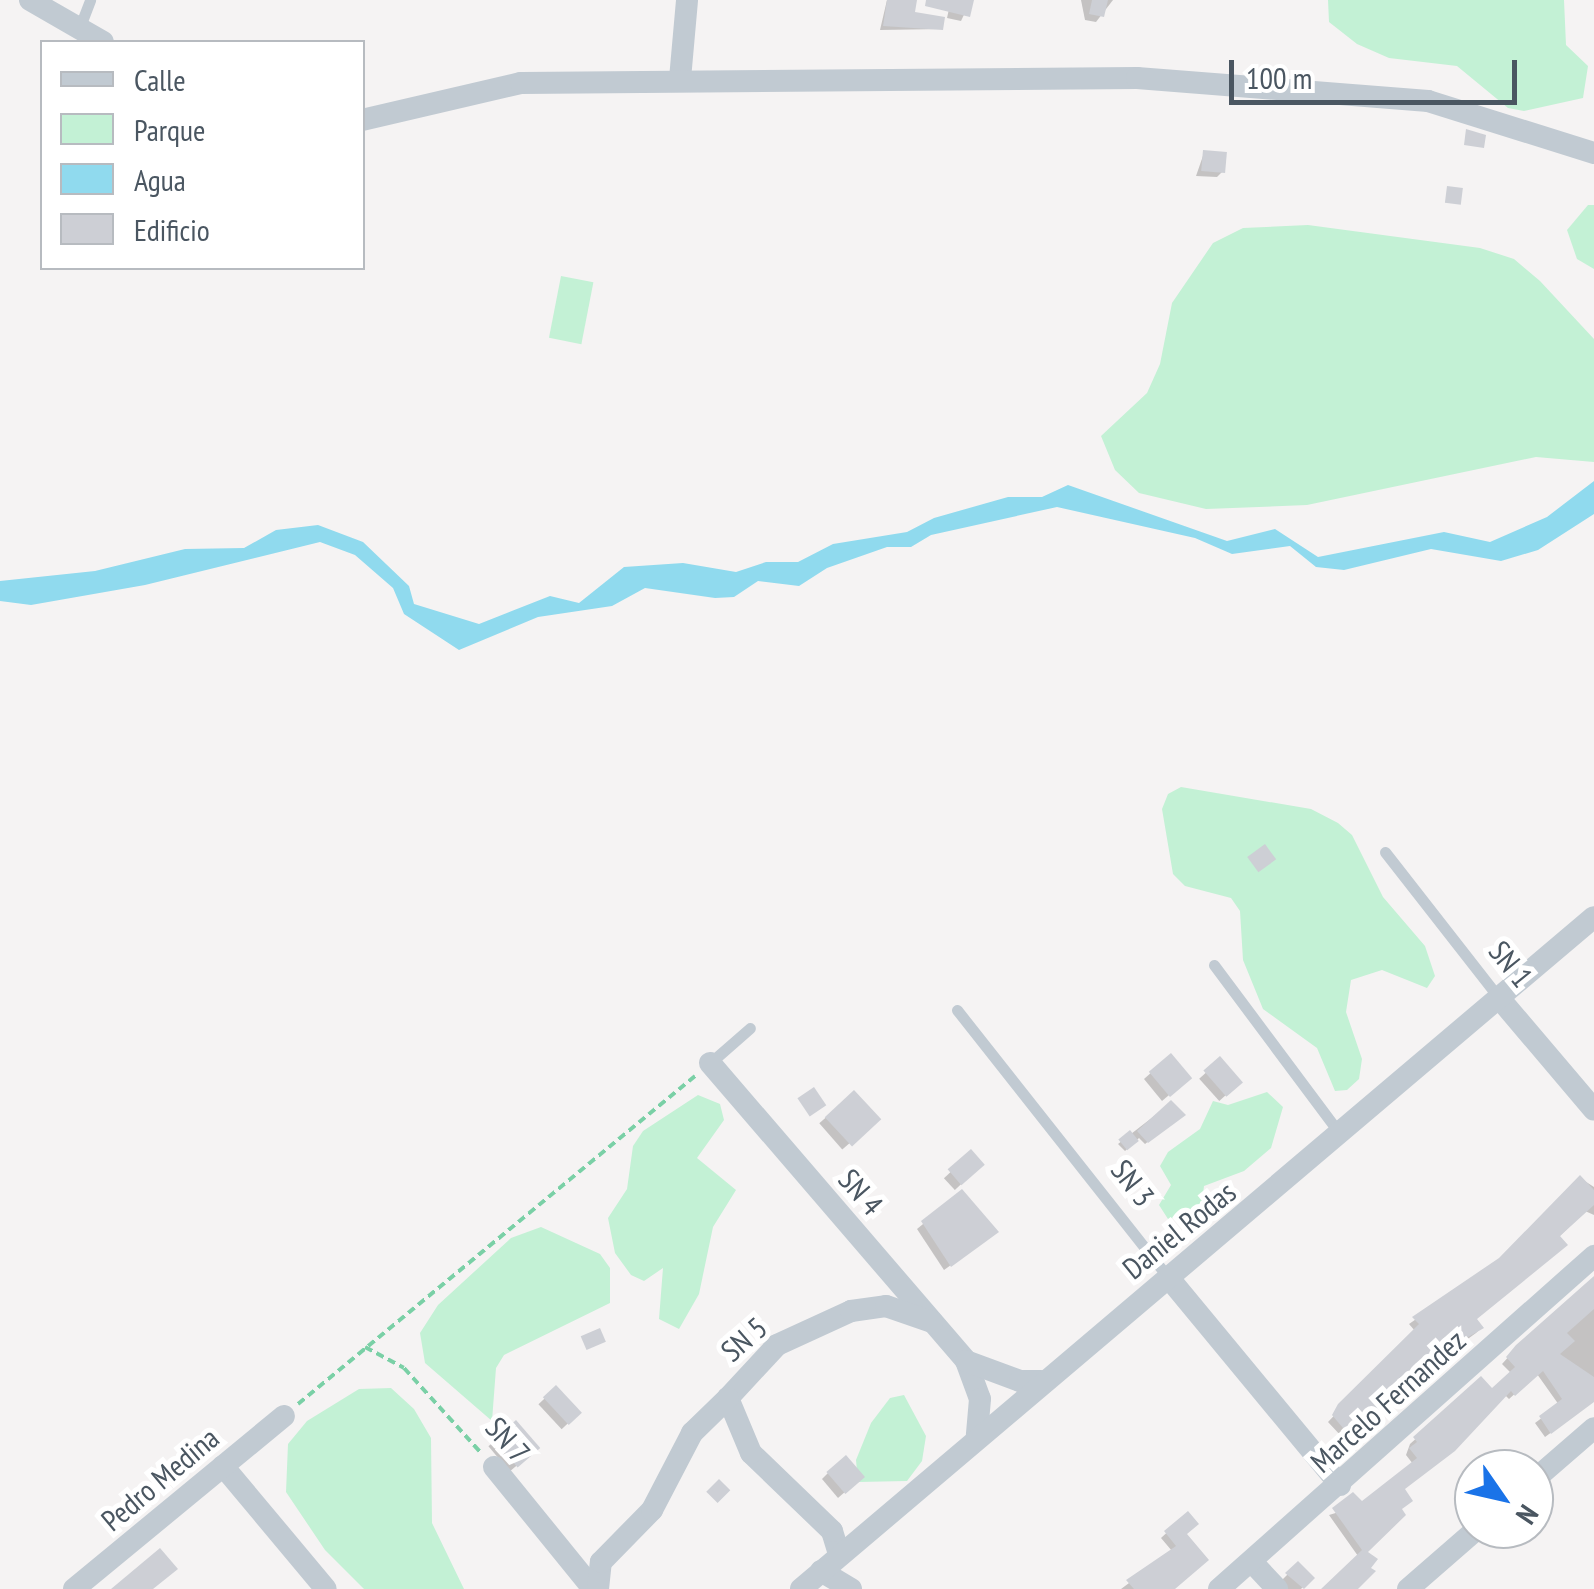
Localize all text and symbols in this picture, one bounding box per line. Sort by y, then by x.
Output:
legend [40,40,365,270]
scale bar [1234,40,1522,102]
text: 100 m [1246,58,1312,97]
text: Calle [134,60,186,99]
text: Parque [134,110,205,149]
text: Agua [134,160,186,199]
text: Edificio [134,210,210,249]
street label: SN 1 [1482,934,1540,994]
street label: SN 3 [1104,1153,1162,1213]
street label: SN 4 [831,1162,891,1222]
street label: Daniel Rodas [1115,1174,1243,1286]
street label: SN 5 [714,1309,774,1369]
street label: Marcelo Fernandez [1303,1322,1473,1480]
street label: SN 7 [478,1410,538,1470]
street label: Pedro Medina [94,1420,226,1538]
north arrow [1454,1449,1554,1549]
text: N [1508,1498,1547,1532]

